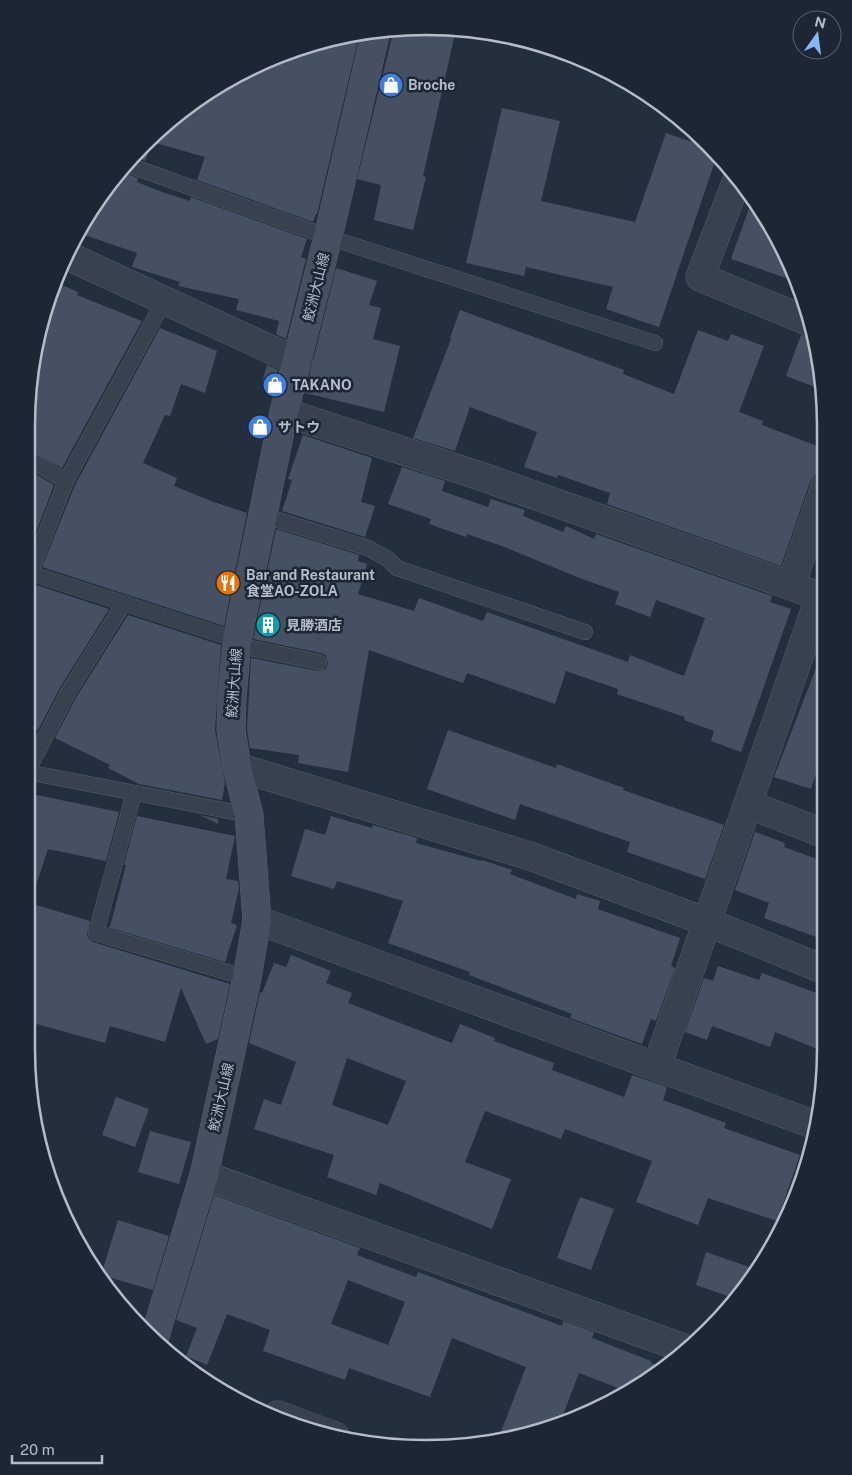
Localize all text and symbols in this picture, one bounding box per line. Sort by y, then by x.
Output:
north arrow [792,10,842,60]
text: N [813,13,827,31]
shop icon: Broche [378,72,404,98]
place label: Broche [408,77,455,93]
street label: 鮫洲大山線 [300,251,332,323]
shop icon: TAKANO [262,372,288,398]
place label: TAKANO [292,377,352,393]
shop icon: サトウ [247,414,273,440]
place label: サトウ [278,419,320,435]
place label: Bar and Restaurant 食堂AO-ZOLA [246,567,375,599]
restaurant icon: Bar and Restaurant 食堂AO-ZOLA [215,570,241,596]
building icon: 見勝酒店 [255,612,281,638]
place label: 見勝酒店 [286,617,342,633]
street label: 鮫洲大山線 [224,648,244,718]
street label: 鮫洲大山線 [205,1061,237,1133]
scale bar [12,1432,102,1464]
text: 20 m [20,1441,55,1458]

